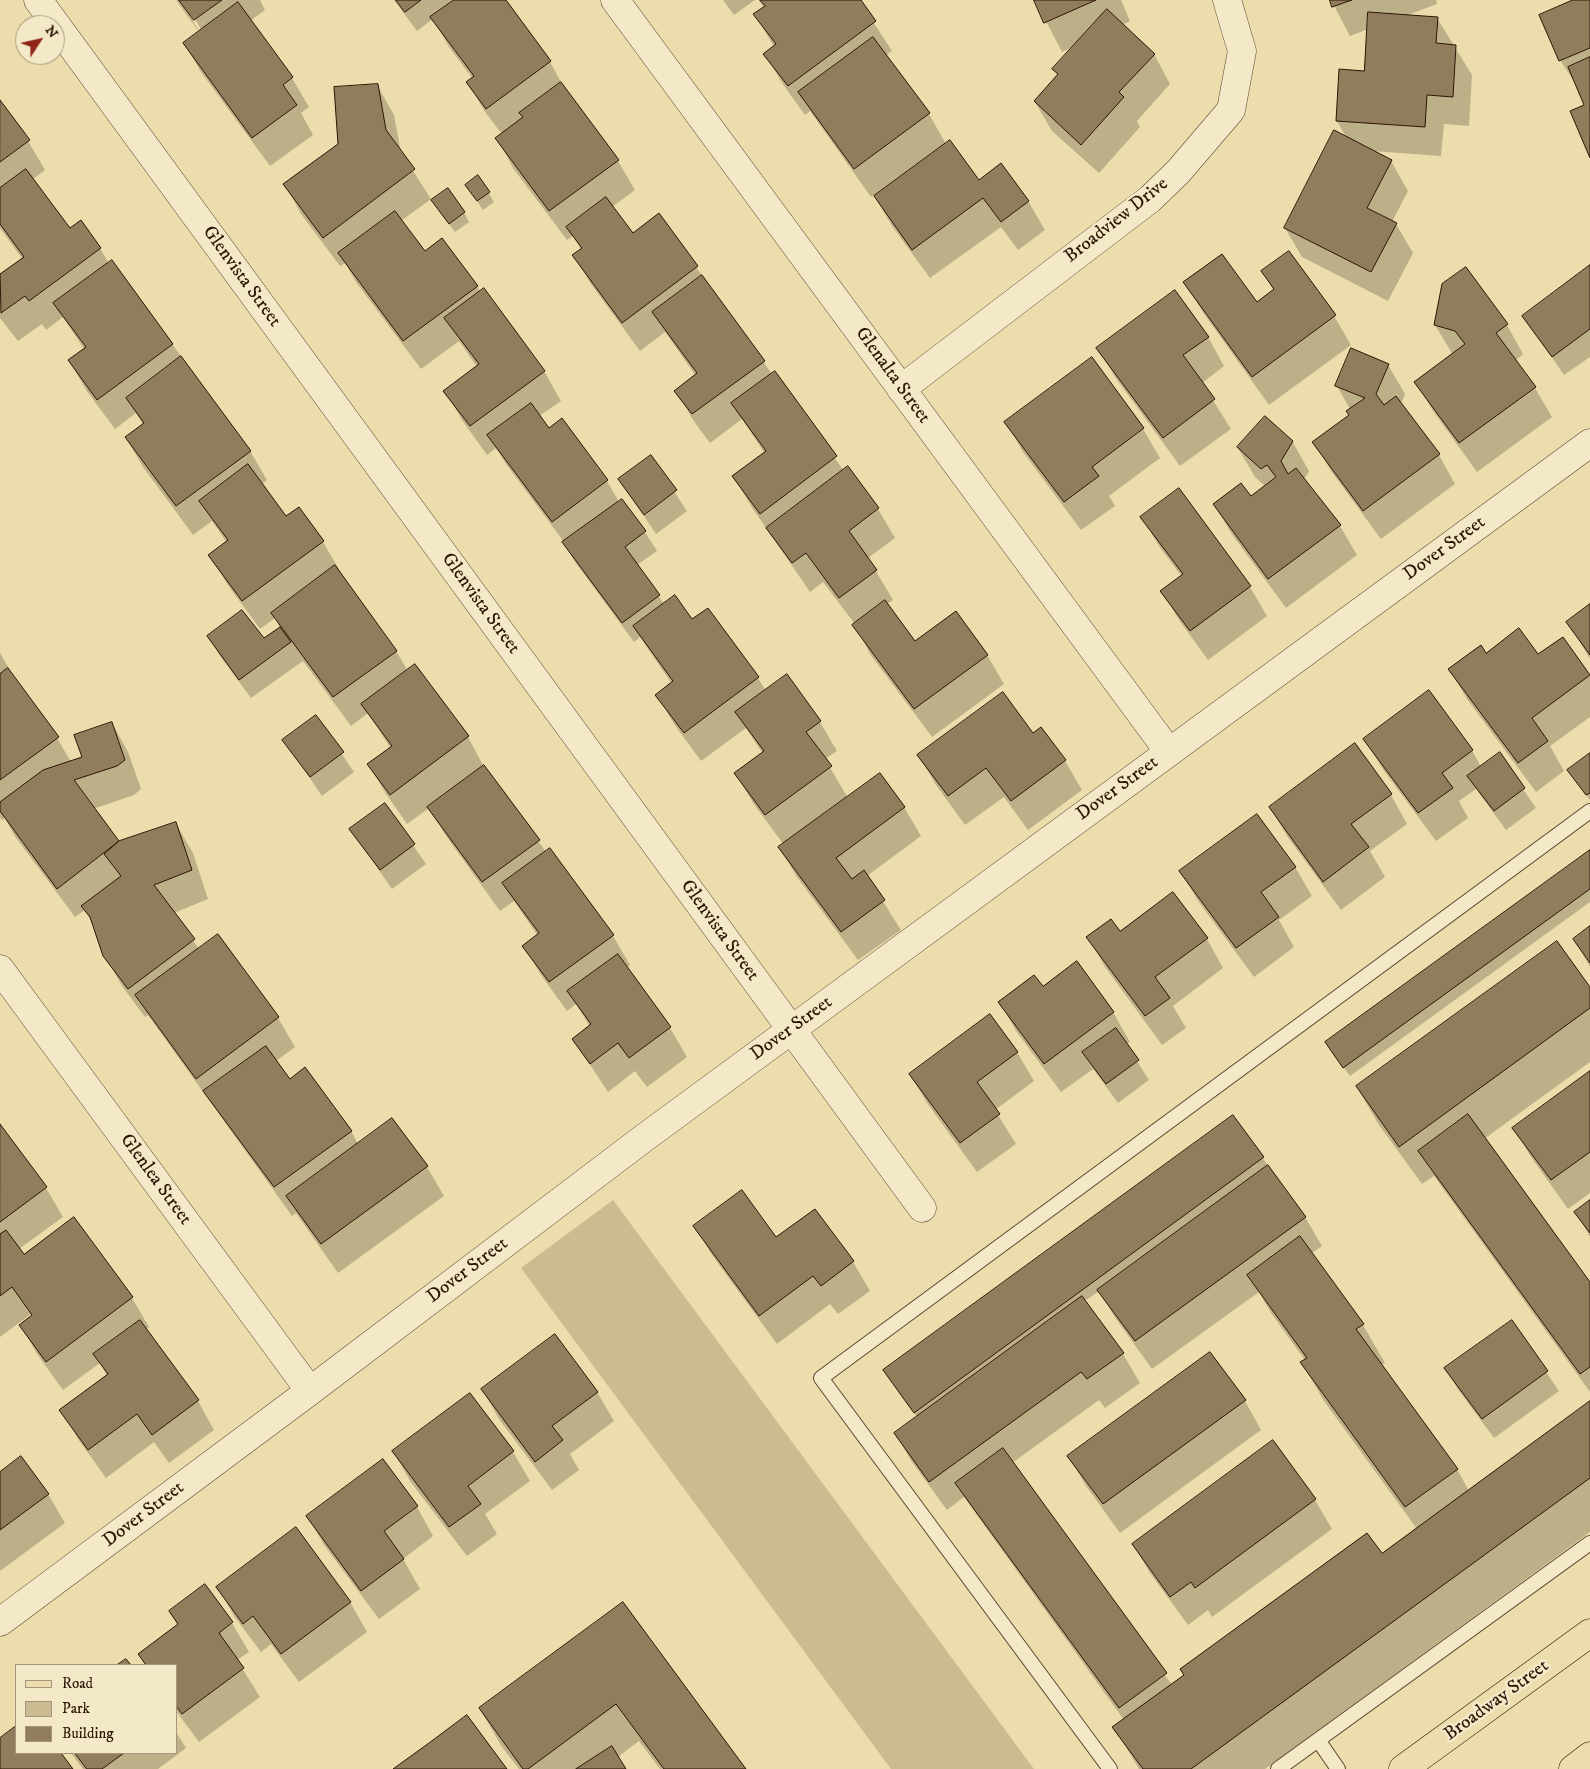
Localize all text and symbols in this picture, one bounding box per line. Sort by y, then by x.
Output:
north arrow [15,15,65,65]
text: N [41,22,62,42]
street label: Broadview Drive [1061,173,1173,269]
street label: Glenvista Street [197,222,285,332]
street label: Glenalta Street [849,323,935,429]
street label: Dover Street [1400,512,1490,586]
street label: Glenvista Street [436,549,524,659]
street label: Dover Street [1073,752,1163,826]
street label: Glenvista Street [675,876,763,986]
street label: Dover Street [747,992,837,1066]
street label: Glenlea Street [114,1130,196,1230]
street label: Dover Street [423,1233,513,1309]
street label: Dover Street [99,1477,189,1553]
street label: Broadway Street [1440,1655,1554,1747]
legend [15,1664,178,1754]
text: Road [62,1674,93,1693]
text: Park [62,1699,90,1718]
text: Building [62,1724,114,1743]

